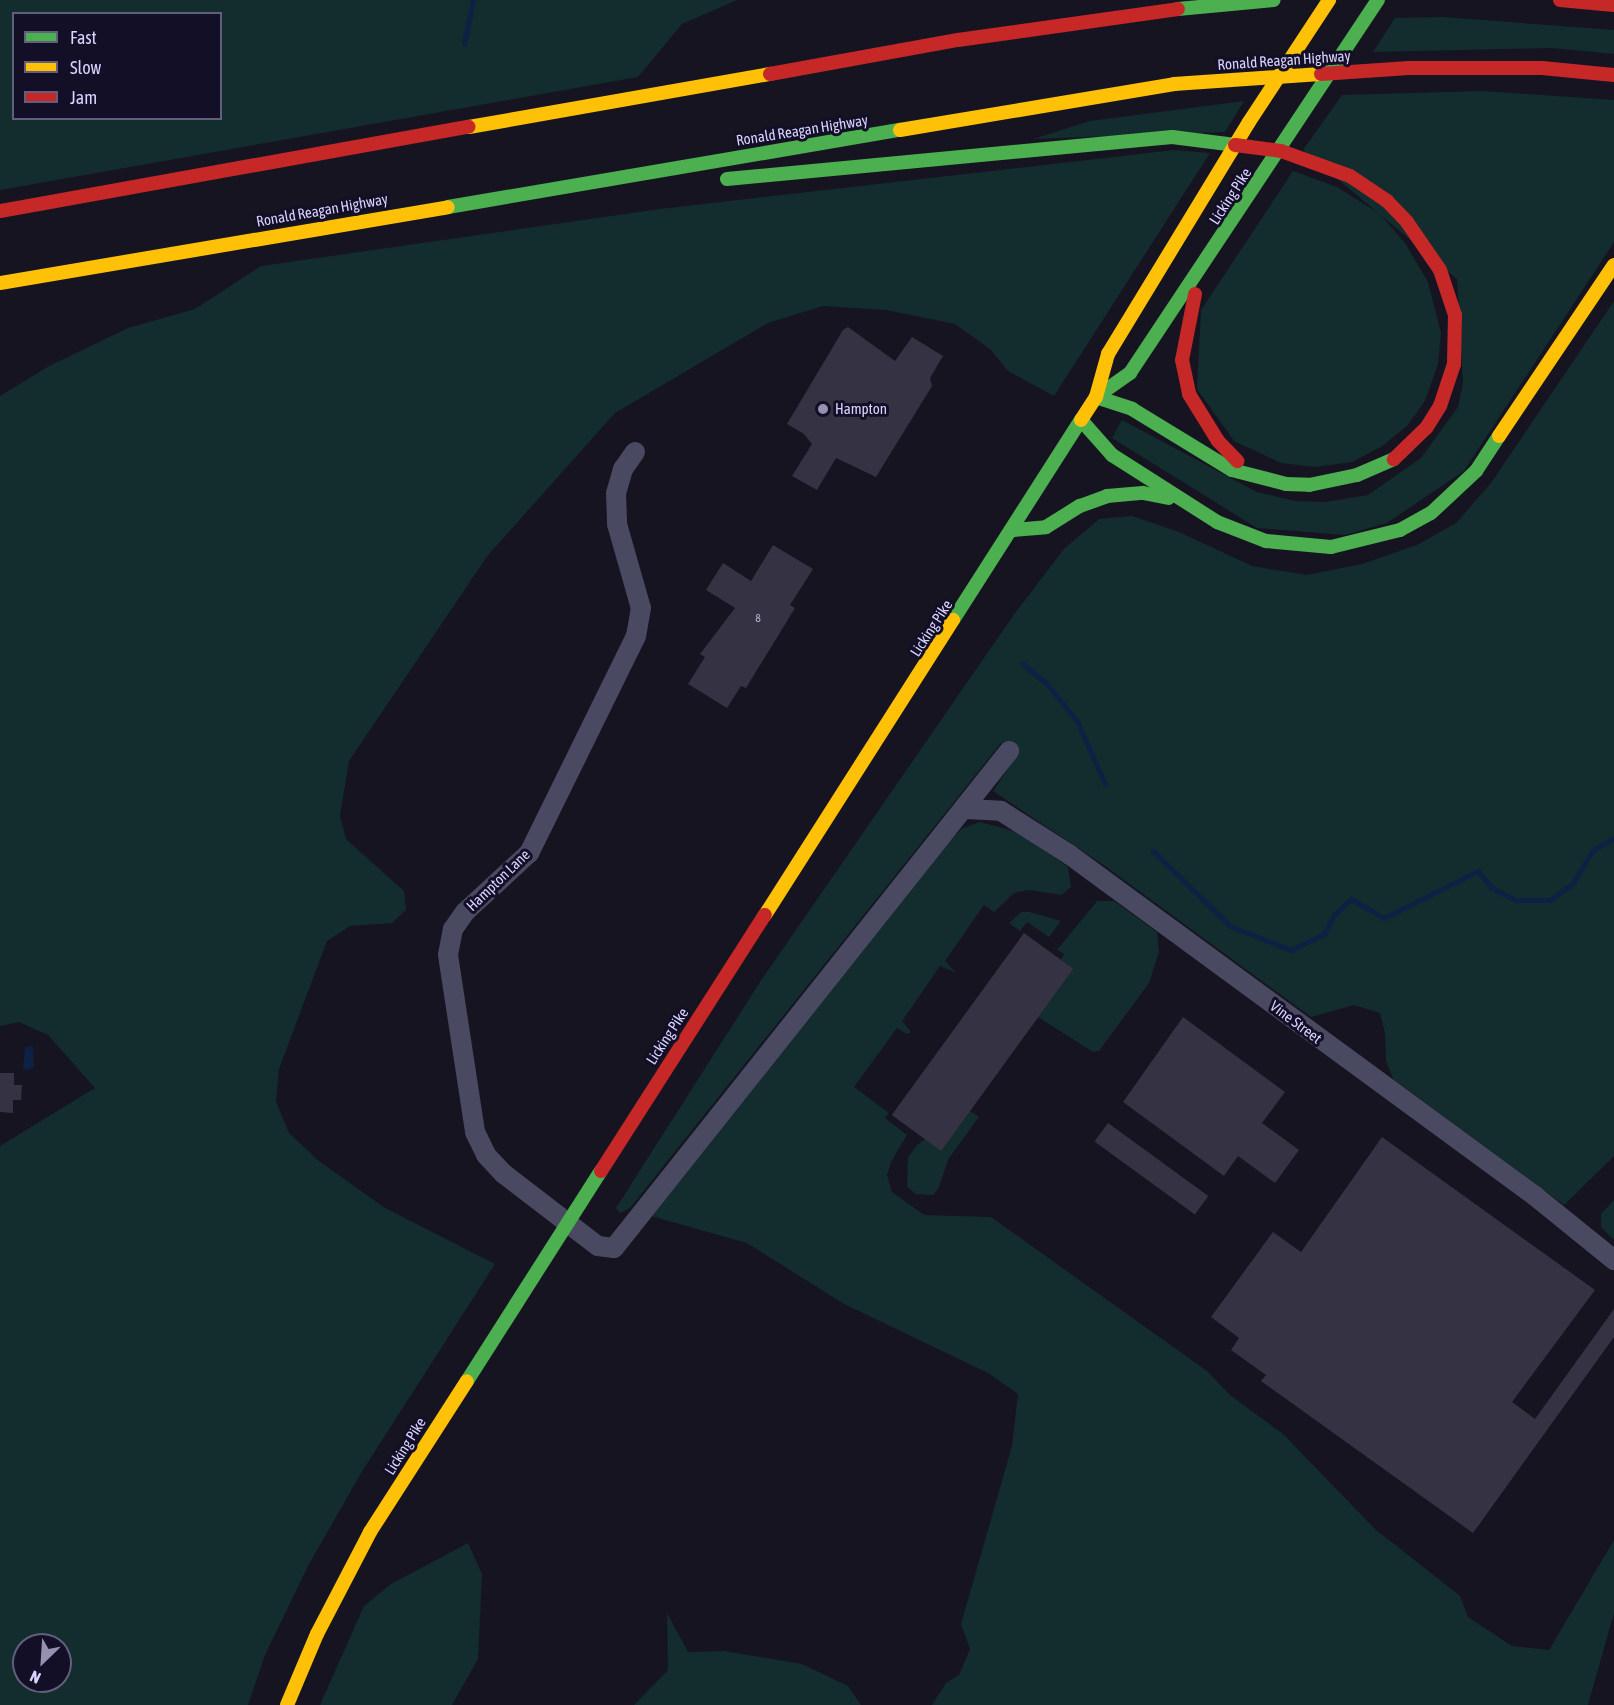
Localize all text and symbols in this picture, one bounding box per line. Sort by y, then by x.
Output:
legend [12,12,222,120]
text: Fast [70,27,97,48]
street label: Ronald Reagan Highway [1217,46,1351,74]
text: Slow [70,57,101,78]
text: Jam [70,87,97,108]
street label: Ronald Reagan Highway [735,111,869,149]
street label: Licking Pike [1205,164,1255,228]
street label: Ronald Reagan Highway [255,190,389,230]
place label: Hampton [835,400,887,418]
marker: Hampton [816,402,830,416]
street label: Licking Pike [906,596,956,660]
house number: 8 [755,612,761,626]
street label: Hampton Lane [463,845,533,915]
street label: Vine Street [1267,997,1325,1047]
street label: Licking Pike [642,1004,692,1068]
street label: Licking Pike [380,1414,430,1478]
north arrow [12,1633,72,1693]
text: N [27,1667,43,1688]

